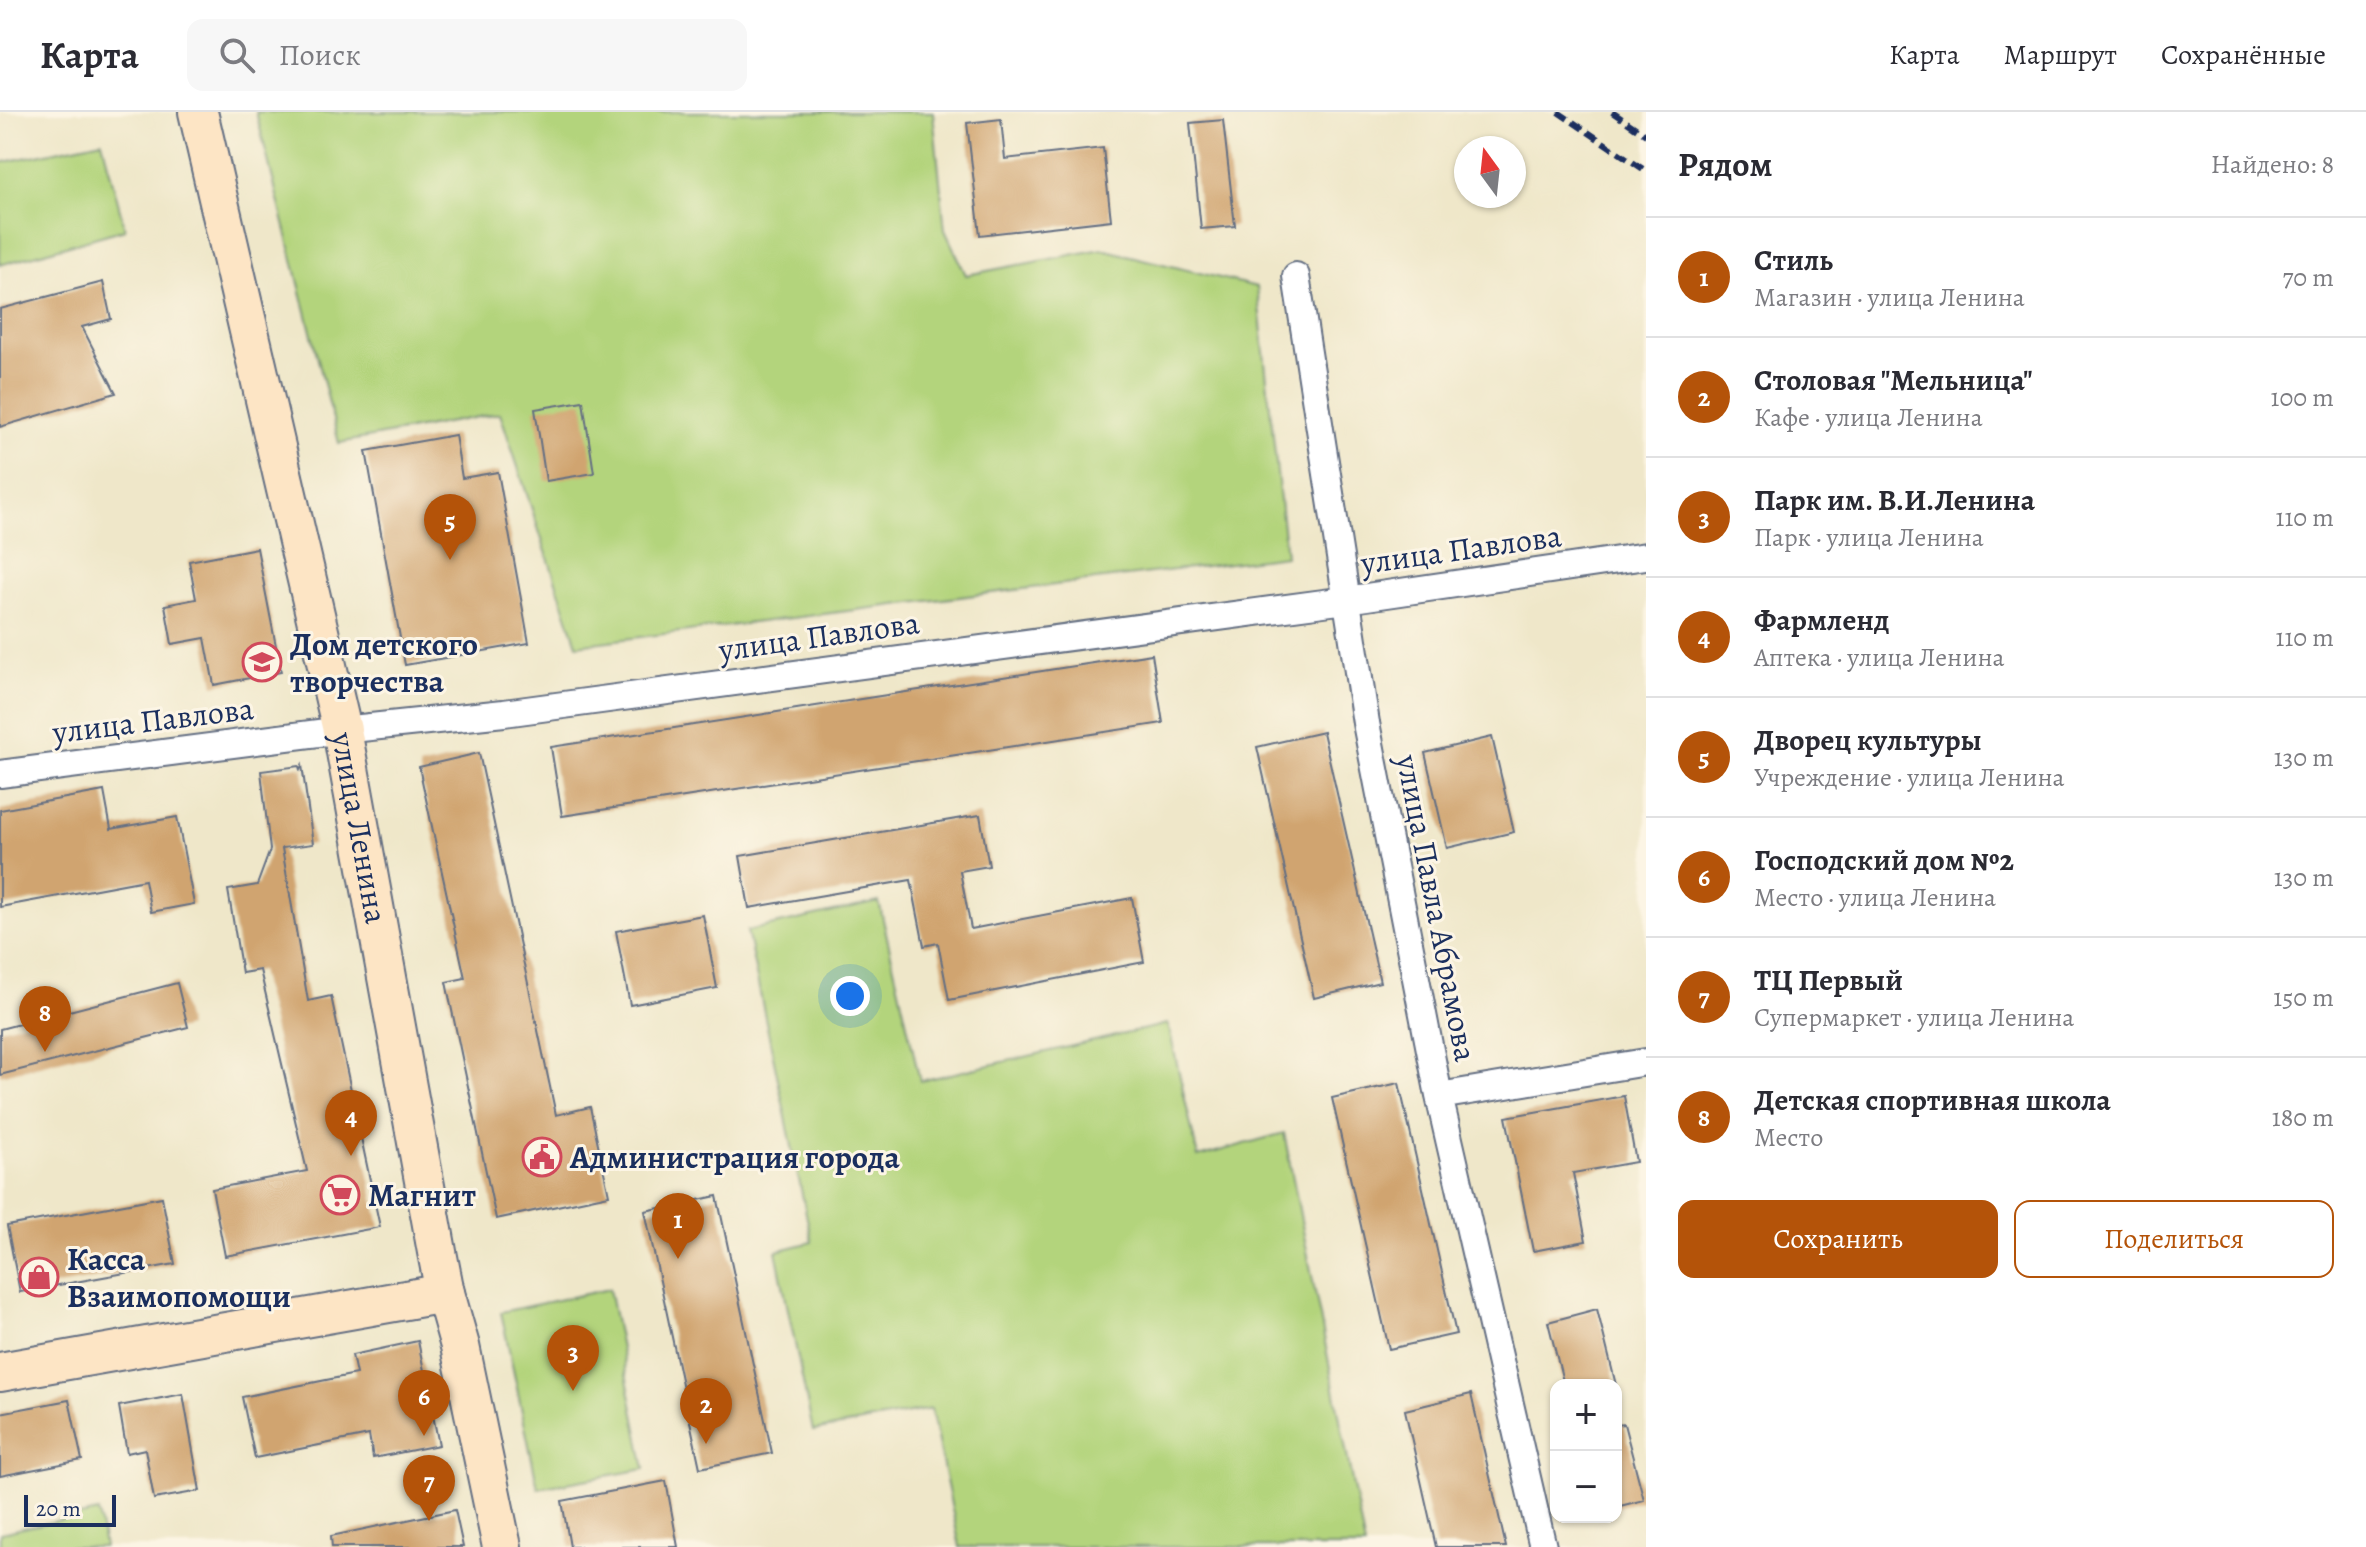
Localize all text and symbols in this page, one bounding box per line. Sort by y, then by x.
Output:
search box [187,19,747,91]
text: Карта [40,29,139,81]
icon: search [215,33,259,77]
text: Поиск [279,35,361,75]
text: Карта [1889,36,1960,74]
text: Маршрут [2004,36,2117,74]
text: Сохранённые [2161,36,2326,74]
north arrow [1454,136,1526,208]
text: Рядом [1678,141,1772,188]
text: Найдено: 8 [2211,147,2334,182]
text: Стиль [1754,240,1833,280]
text: 1 [1699,260,1709,295]
text: 70 m [2282,260,2334,295]
text: Магазин · улица Ленина [1754,280,2025,315]
text: Столовая "Мельница" [1754,360,2033,400]
text: 2 [1698,380,1710,415]
text: 100 m [2271,380,2334,415]
text: Кафе · улица Ленина [1754,400,1983,435]
text: Парк им. В.И.Ленина [1754,480,2035,520]
pin: 5 [424,494,476,560]
text: 3 [1698,500,1710,535]
text: 110 m [2276,500,2334,535]
street label: улица Павлова [1357,513,1564,585]
text: Парк · улица Ленина [1754,520,1984,555]
street label: улица Павлова [715,600,922,672]
text: Фармленд [1754,600,1889,640]
text: 4 [1698,620,1710,655]
text: 110 m [2276,620,2334,655]
place label: Дом детского творчества [290,622,478,703]
text: Аптека · улица Ленина [1754,640,2005,675]
school or university icon: Дом детского творчества [241,641,283,683]
street label: улица Павлова [49,686,256,754]
text: Дворец культуры [1754,720,1982,760]
street label: улица Ленина [321,728,399,927]
text: 5 [1698,740,1710,775]
text: 130 m [2274,740,2334,775]
street label: улица Павла Абрамова [1386,750,1488,1065]
text: Учреждение · улица Ленина [1754,760,2065,795]
text: Господский дом №2 [1754,840,2014,880]
text: 6 [1698,860,1710,895]
text: 130 m [2274,860,2334,895]
text: Место · улица Ленина [1754,880,1996,915]
text: ТЦ Первый [1754,960,1903,1000]
your location [830,976,870,1016]
text: 7 [1698,980,1710,1015]
text: 150 m [2273,980,2334,1015]
pin: 8 [19,986,71,1052]
text: Супермаркет · улица Ленина [1754,1000,2074,1035]
text: Детская спортивная школа [1754,1080,2111,1120]
pin: 4 [325,1090,377,1156]
text: 8 [1698,1100,1710,1135]
text: 180 m [2272,1100,2334,1135]
text: Место [1754,1120,1823,1155]
place label: Администрация города [569,1135,900,1179]
public building icon: Администрация города [521,1136,563,1178]
place label: Магнит [368,1173,477,1217]
supermarket icon: Магнит [319,1174,361,1216]
pin: 1 [652,1193,704,1259]
button: Сохранить [1678,1200,1998,1278]
button: Поделиться [2014,1200,2334,1278]
place label: Касса Взаимопомощи [67,1237,291,1318]
shop icon: Касса Взаимопомощи [18,1256,60,1298]
pin: 3 [547,1325,599,1391]
pin: 6 [398,1370,450,1436]
pin: 2 [680,1378,732,1444]
map controls [1550,1379,1622,1523]
button: + [1550,1379,1622,1451]
button: − [1550,1451,1622,1523]
pin: 7 [403,1455,455,1521]
scale bar [24,1491,116,1527]
text: 20 m [36,1494,81,1524]

